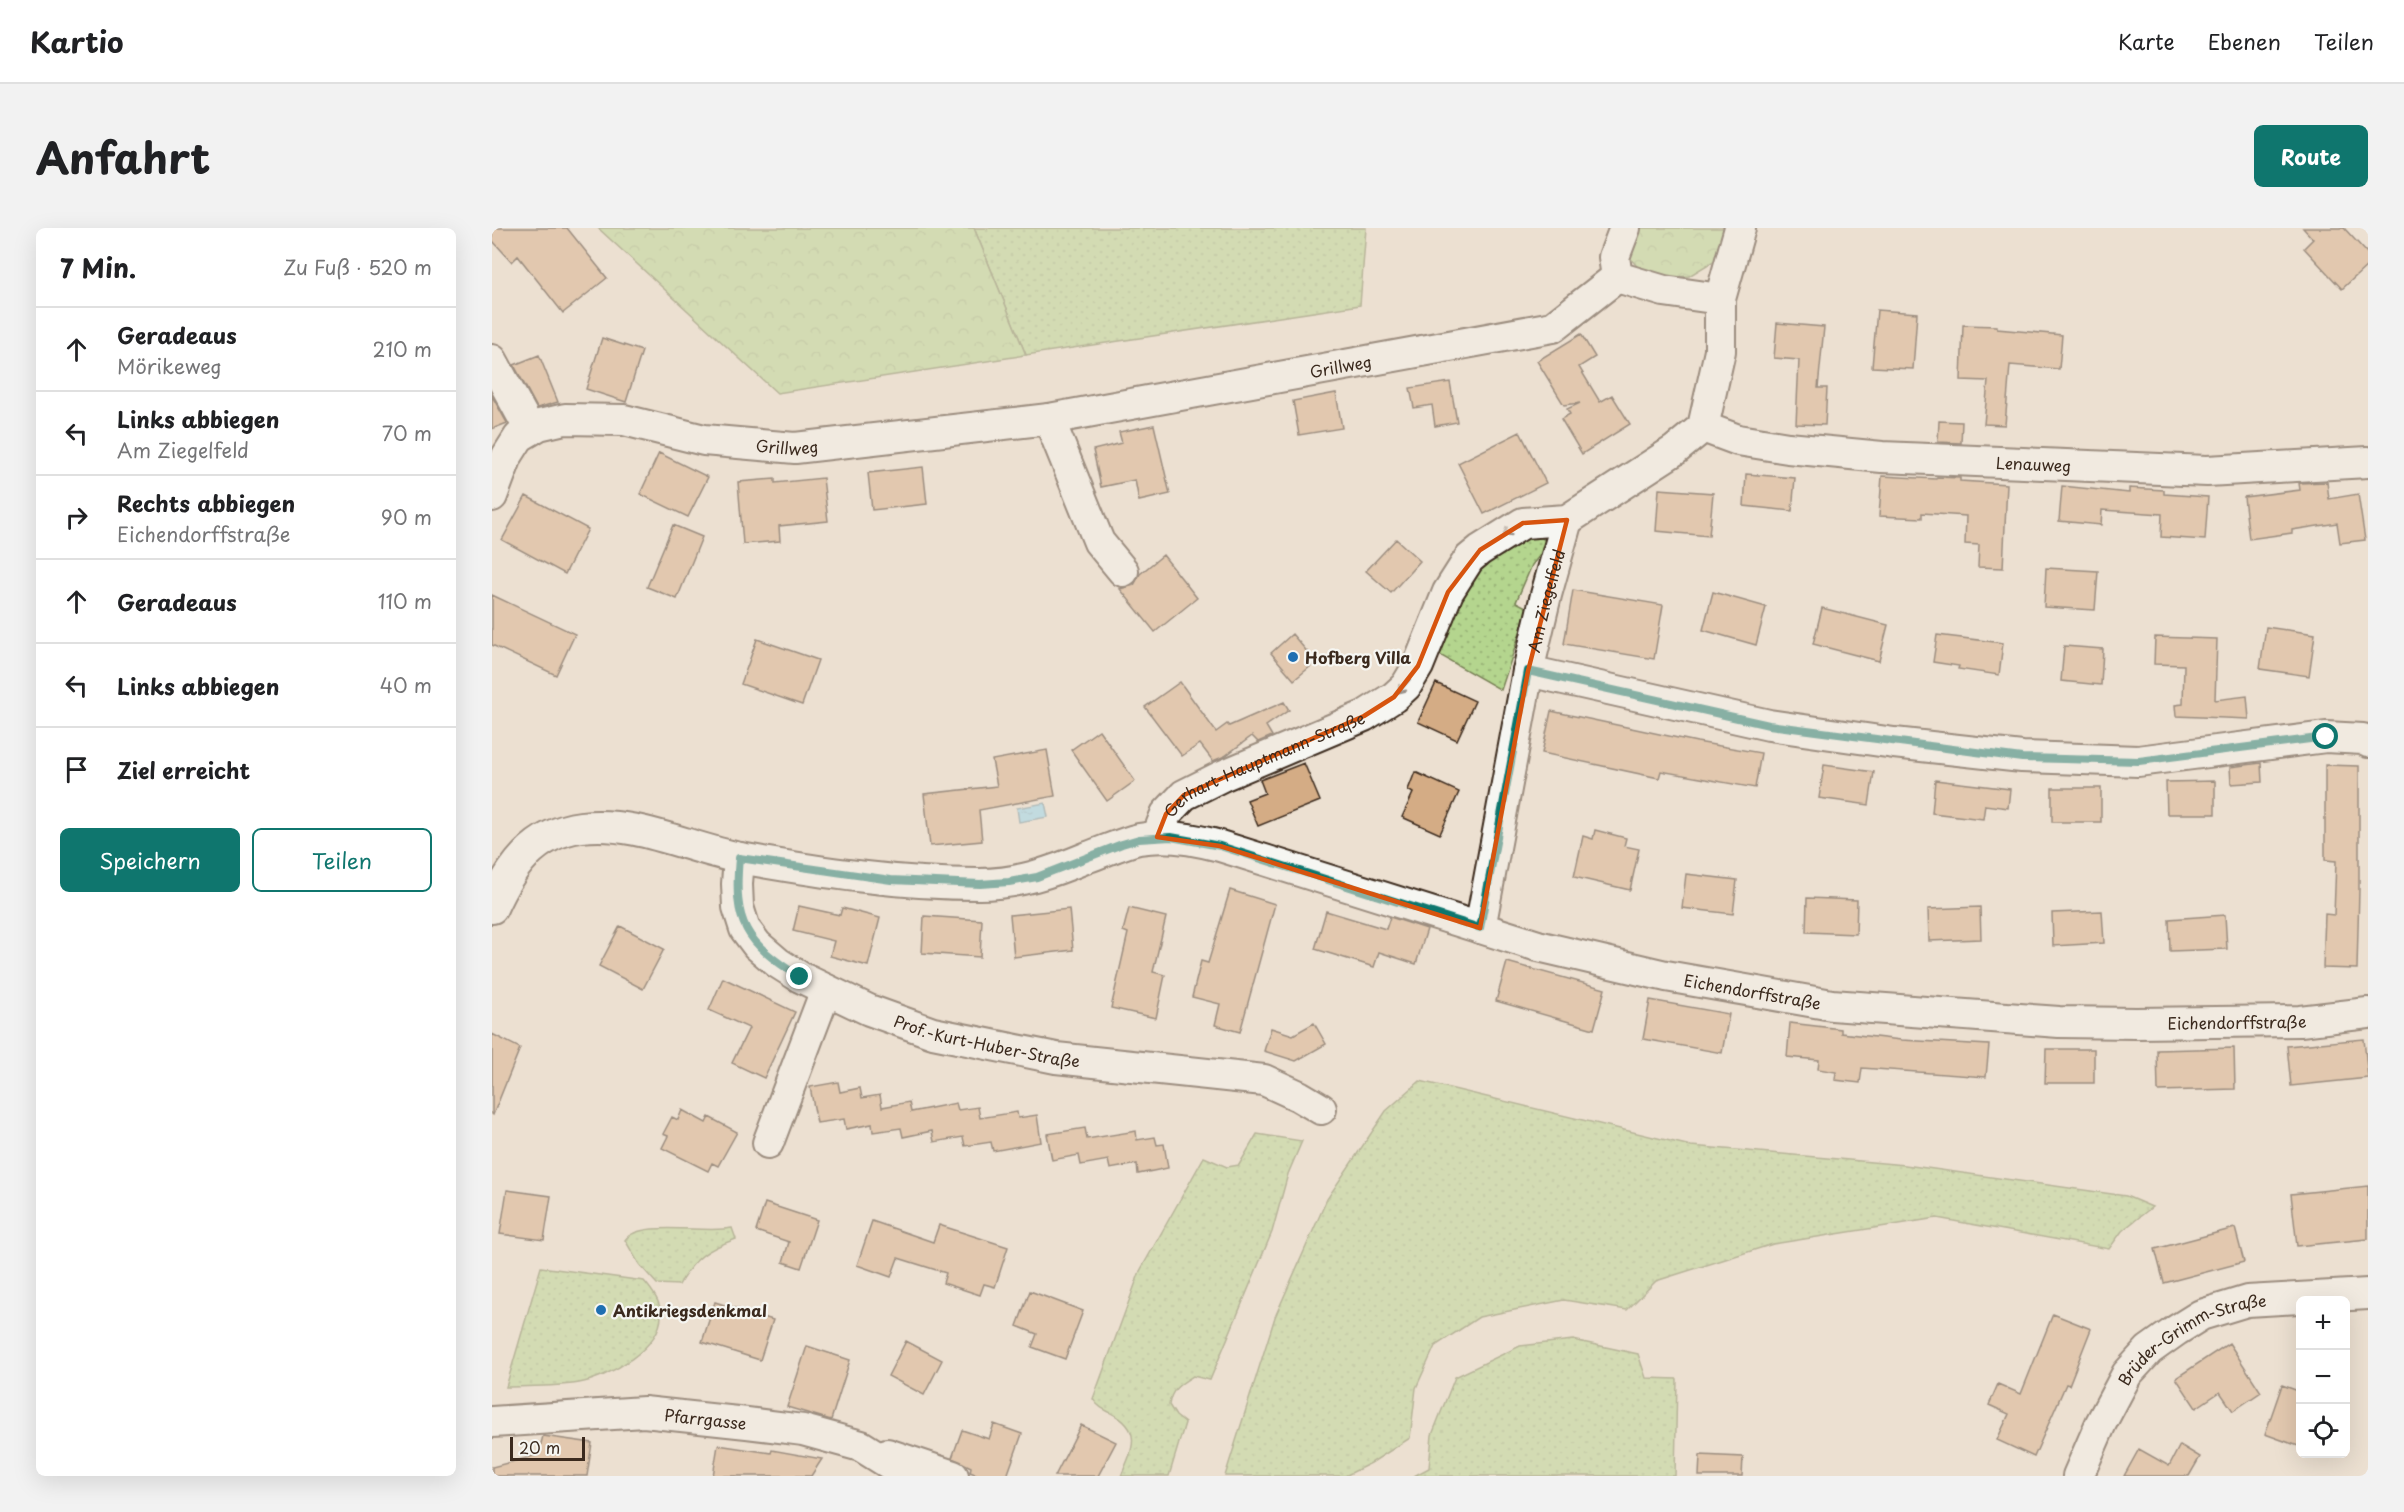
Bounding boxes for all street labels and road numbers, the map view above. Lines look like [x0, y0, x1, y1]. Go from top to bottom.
street label: Grillweg [1308, 348, 1373, 383]
street label: Grillweg [755, 433, 820, 461]
street label: Lenauweg [1995, 450, 2072, 477]
street label: Am Ziegelfeld [1521, 546, 1570, 655]
street label: Gerhart-Hauptmann-Straße [1157, 705, 1368, 822]
street label: Eichendorffstraße [1682, 967, 1823, 1015]
street label: Prof.-Kurt-Huber-Straße [891, 1008, 1081, 1072]
street label: Eichendorffstraße [2167, 1008, 2307, 1035]
street label: Brüder-Grimm-Straße [2111, 1288, 2267, 1389]
street label: Pfarrgasse [663, 1402, 748, 1435]

